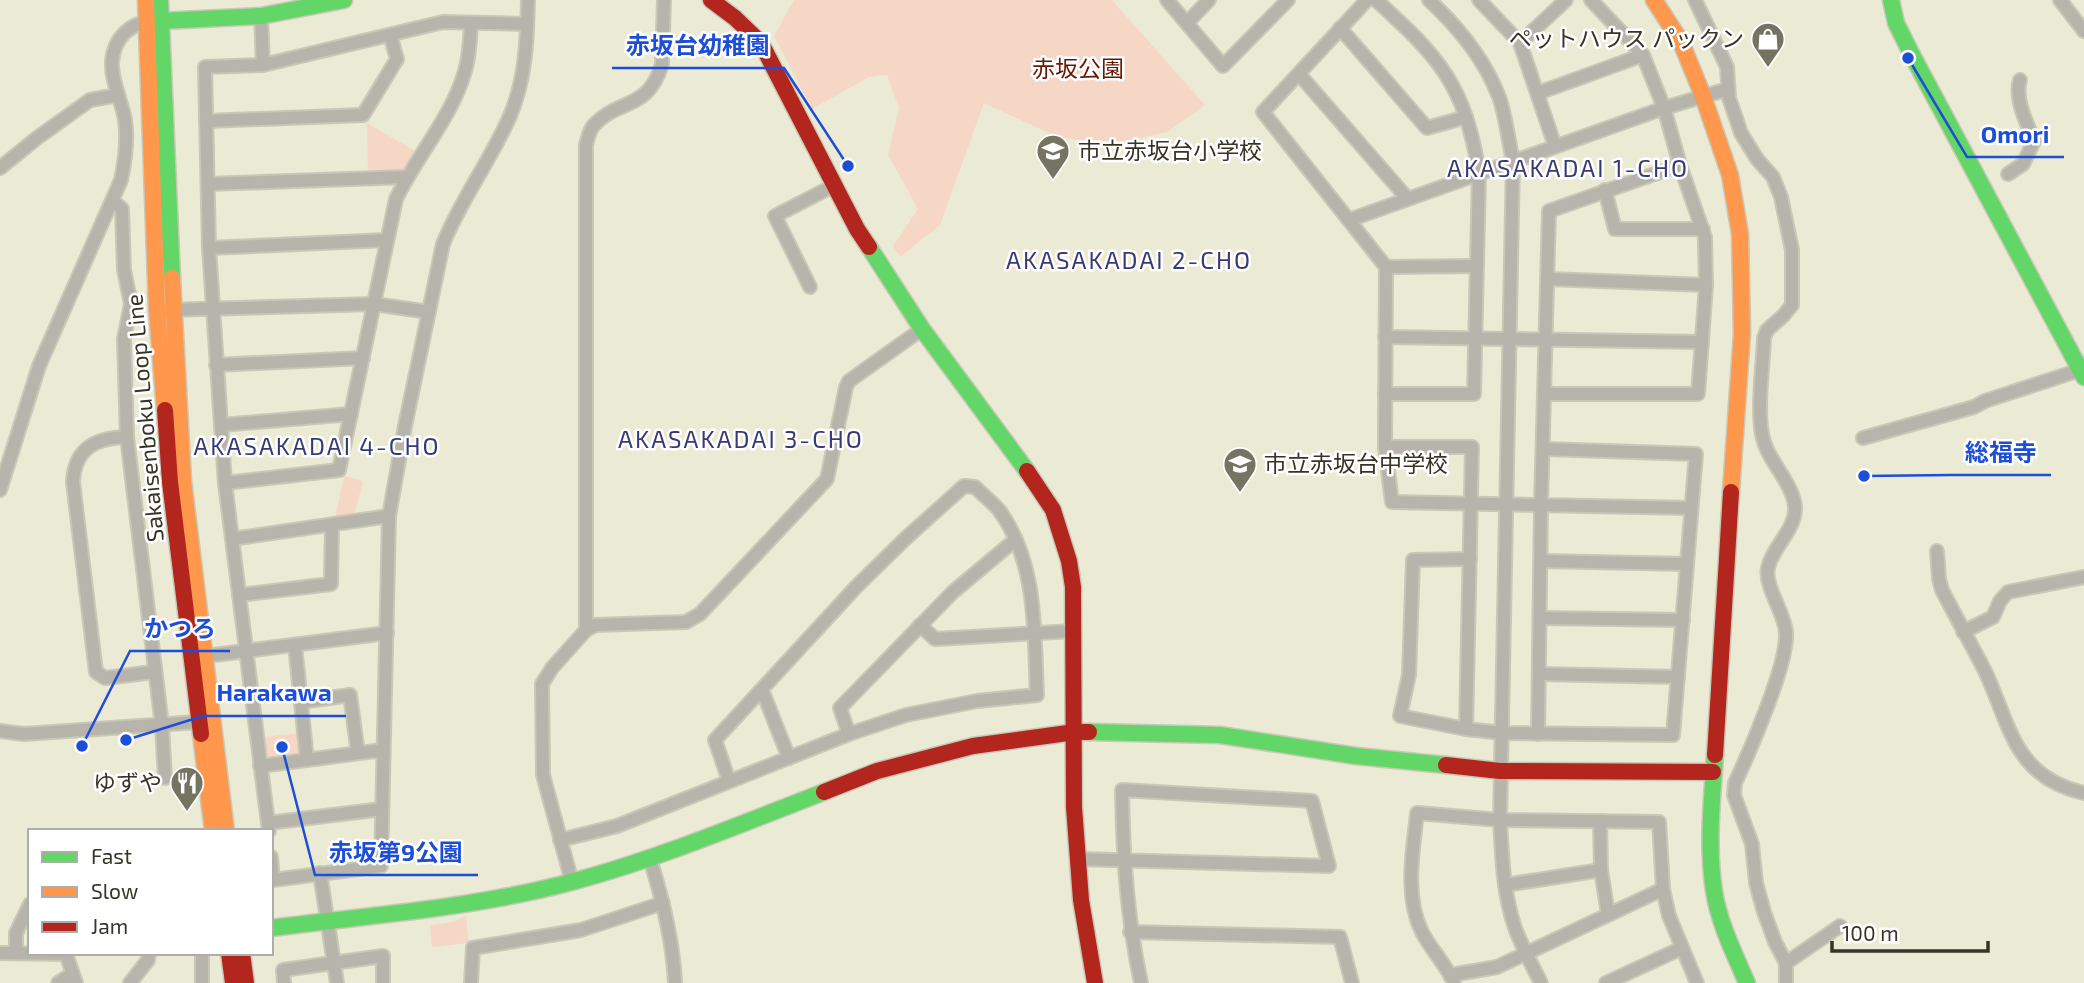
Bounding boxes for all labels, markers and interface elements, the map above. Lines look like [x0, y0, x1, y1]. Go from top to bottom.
shop icon: ペットハウス パックン [1749, 20, 1787, 69]
callout: 赤坂台幼稚園 [612, 23, 784, 68]
place label: ペットハウス パックン [1509, 24, 1744, 52]
text: 赤坂台幼稚園 [626, 30, 770, 59]
park label: 赤坂公園 [1032, 54, 1124, 82]
callout: Omori [1967, 112, 2064, 157]
text: Omori [1981, 119, 2049, 148]
school or university icon: 市立赤坂台小学校 [1034, 132, 1072, 181]
place label: 市立赤坂台小学校 [1078, 136, 1262, 164]
district label: AKASAKADAI 1-CHO [1447, 153, 1689, 182]
district label: AKASAKADAI 2-CHO [1006, 245, 1252, 274]
street label: Sakaisenboku Loop Line [119, 293, 169, 543]
district label: AKASAKADAI 3-CHO [618, 424, 864, 453]
callout: 総福寺 [1951, 430, 2051, 475]
district label: AKASAKADAI 4-CHO [193, 431, 441, 460]
text: 総福寺 [1965, 437, 2037, 466]
school or university icon: 市立赤坂台中学校 [1221, 445, 1259, 494]
place label: 市立赤坂台中学校 [1264, 449, 1448, 477]
callout: かつろ [130, 606, 230, 651]
text: かつろ [144, 613, 216, 642]
callout: Harakawa [203, 671, 346, 716]
text: Harakawa [216, 677, 332, 706]
restaurant icon: ゆずや [168, 764, 206, 813]
place label: ゆずや [93, 768, 162, 796]
legend [28, 829, 273, 955]
callout: 赤坂第9公園 [315, 830, 478, 875]
text: 赤坂第9公園 [329, 837, 463, 866]
text: Fast [91, 843, 132, 868]
text: Slow [91, 878, 138, 903]
scale bar [1832, 909, 1988, 953]
text: Jam [91, 913, 128, 938]
text: 100 m [1842, 920, 1899, 945]

